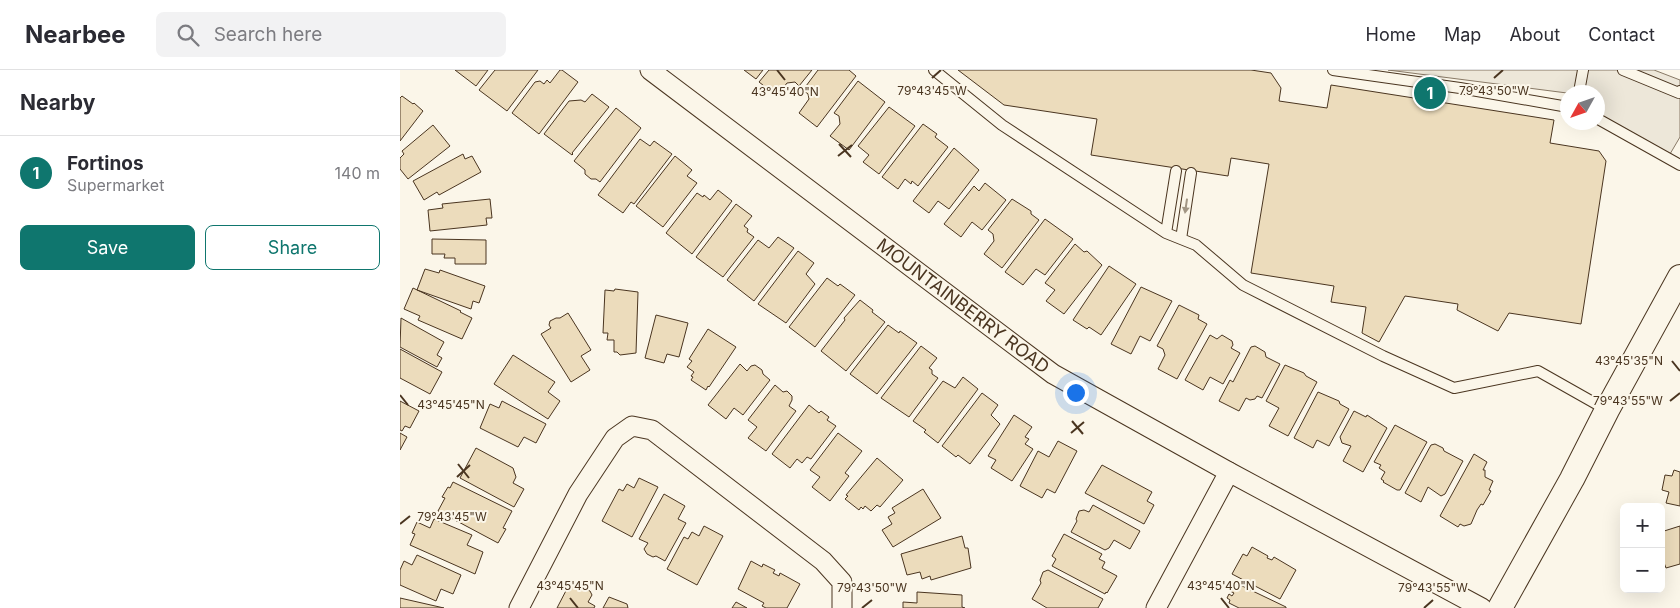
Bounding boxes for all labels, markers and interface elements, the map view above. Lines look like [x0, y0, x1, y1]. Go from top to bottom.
search box [156, 12, 506, 57]
text: Nearbee [25, 20, 126, 49]
icon: search [174, 21, 202, 49]
text: Search here [214, 23, 322, 46]
text: Home [1366, 24, 1416, 45]
text: Map [1444, 24, 1481, 45]
text: About [1509, 24, 1560, 45]
text: Contact [1588, 24, 1655, 45]
pin: 1 [1414, 74, 1446, 112]
text: 79°43'45"W [897, 83, 967, 98]
text: 79°43'50"W [1459, 83, 1529, 98]
text: 43°45'40"N [751, 84, 819, 99]
north arrow [1560, 85, 1605, 130]
text: Nearby [20, 90, 95, 115]
text: Fortinos [67, 152, 144, 175]
text: 1 [33, 163, 39, 183]
text: 140 m [335, 163, 380, 183]
text: Supermarket [67, 175, 164, 195]
one-way arrow [1182, 198, 1190, 214]
button: Save [20, 225, 195, 270]
button: Share [205, 225, 380, 270]
street label: MOUNTAINBERRY ROAD [873, 234, 1054, 378]
text: 43°45'35"N [1595, 353, 1663, 368]
your location [1063, 380, 1089, 406]
text: 79°43'55"W [1593, 393, 1663, 408]
text: 43°45'45"N [417, 397, 485, 412]
map controls [1620, 503, 1665, 593]
button: + [1620, 503, 1665, 548]
text: 79°43'45"W [417, 509, 487, 524]
button: − [1620, 548, 1665, 593]
text: 43°45'45"N [536, 578, 604, 593]
text: 43°45'40"N [1187, 578, 1255, 593]
text: 79°43'50"W [837, 580, 907, 595]
text: 79°43'55"W [1398, 580, 1468, 595]

